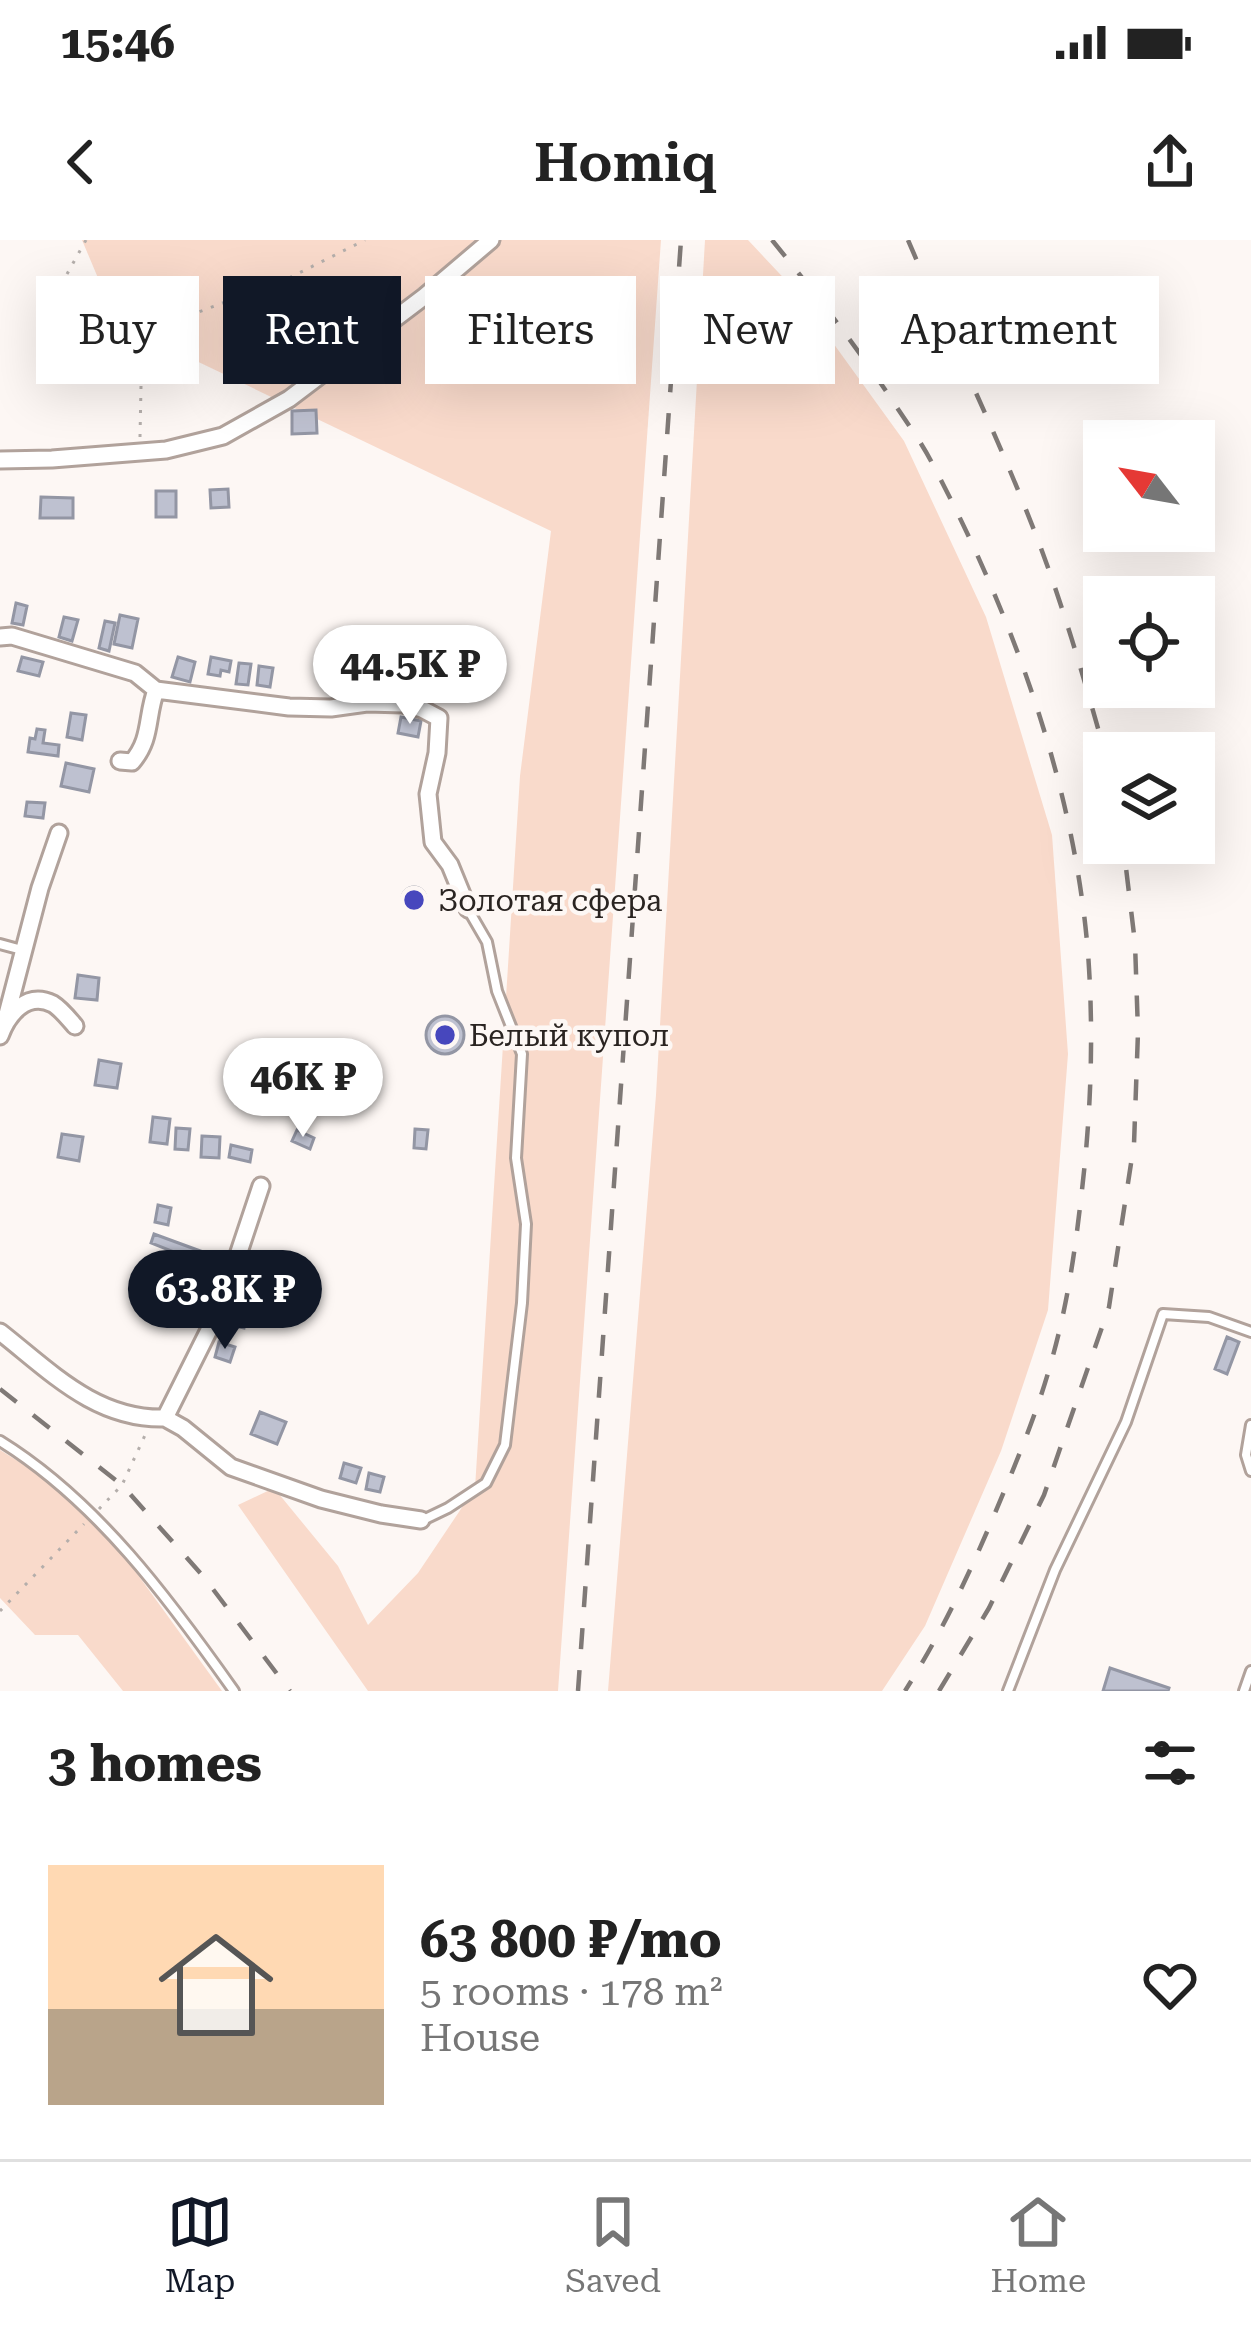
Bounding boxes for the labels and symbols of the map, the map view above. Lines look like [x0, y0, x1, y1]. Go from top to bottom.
north arrow [1083, 420, 1215, 552]
pin: 44.5K ₽ [299, 625, 521, 727]
place label: Золотая сфера [438, 883, 662, 918]
marker: Золотая сфера [401, 887, 427, 913]
place label: Белый купол [469, 1018, 669, 1053]
marker: Белый купол [432, 1022, 458, 1048]
pin: 46K ₽ [219, 1038, 387, 1140]
pin: 63.8K ₽ [114, 1250, 336, 1352]

